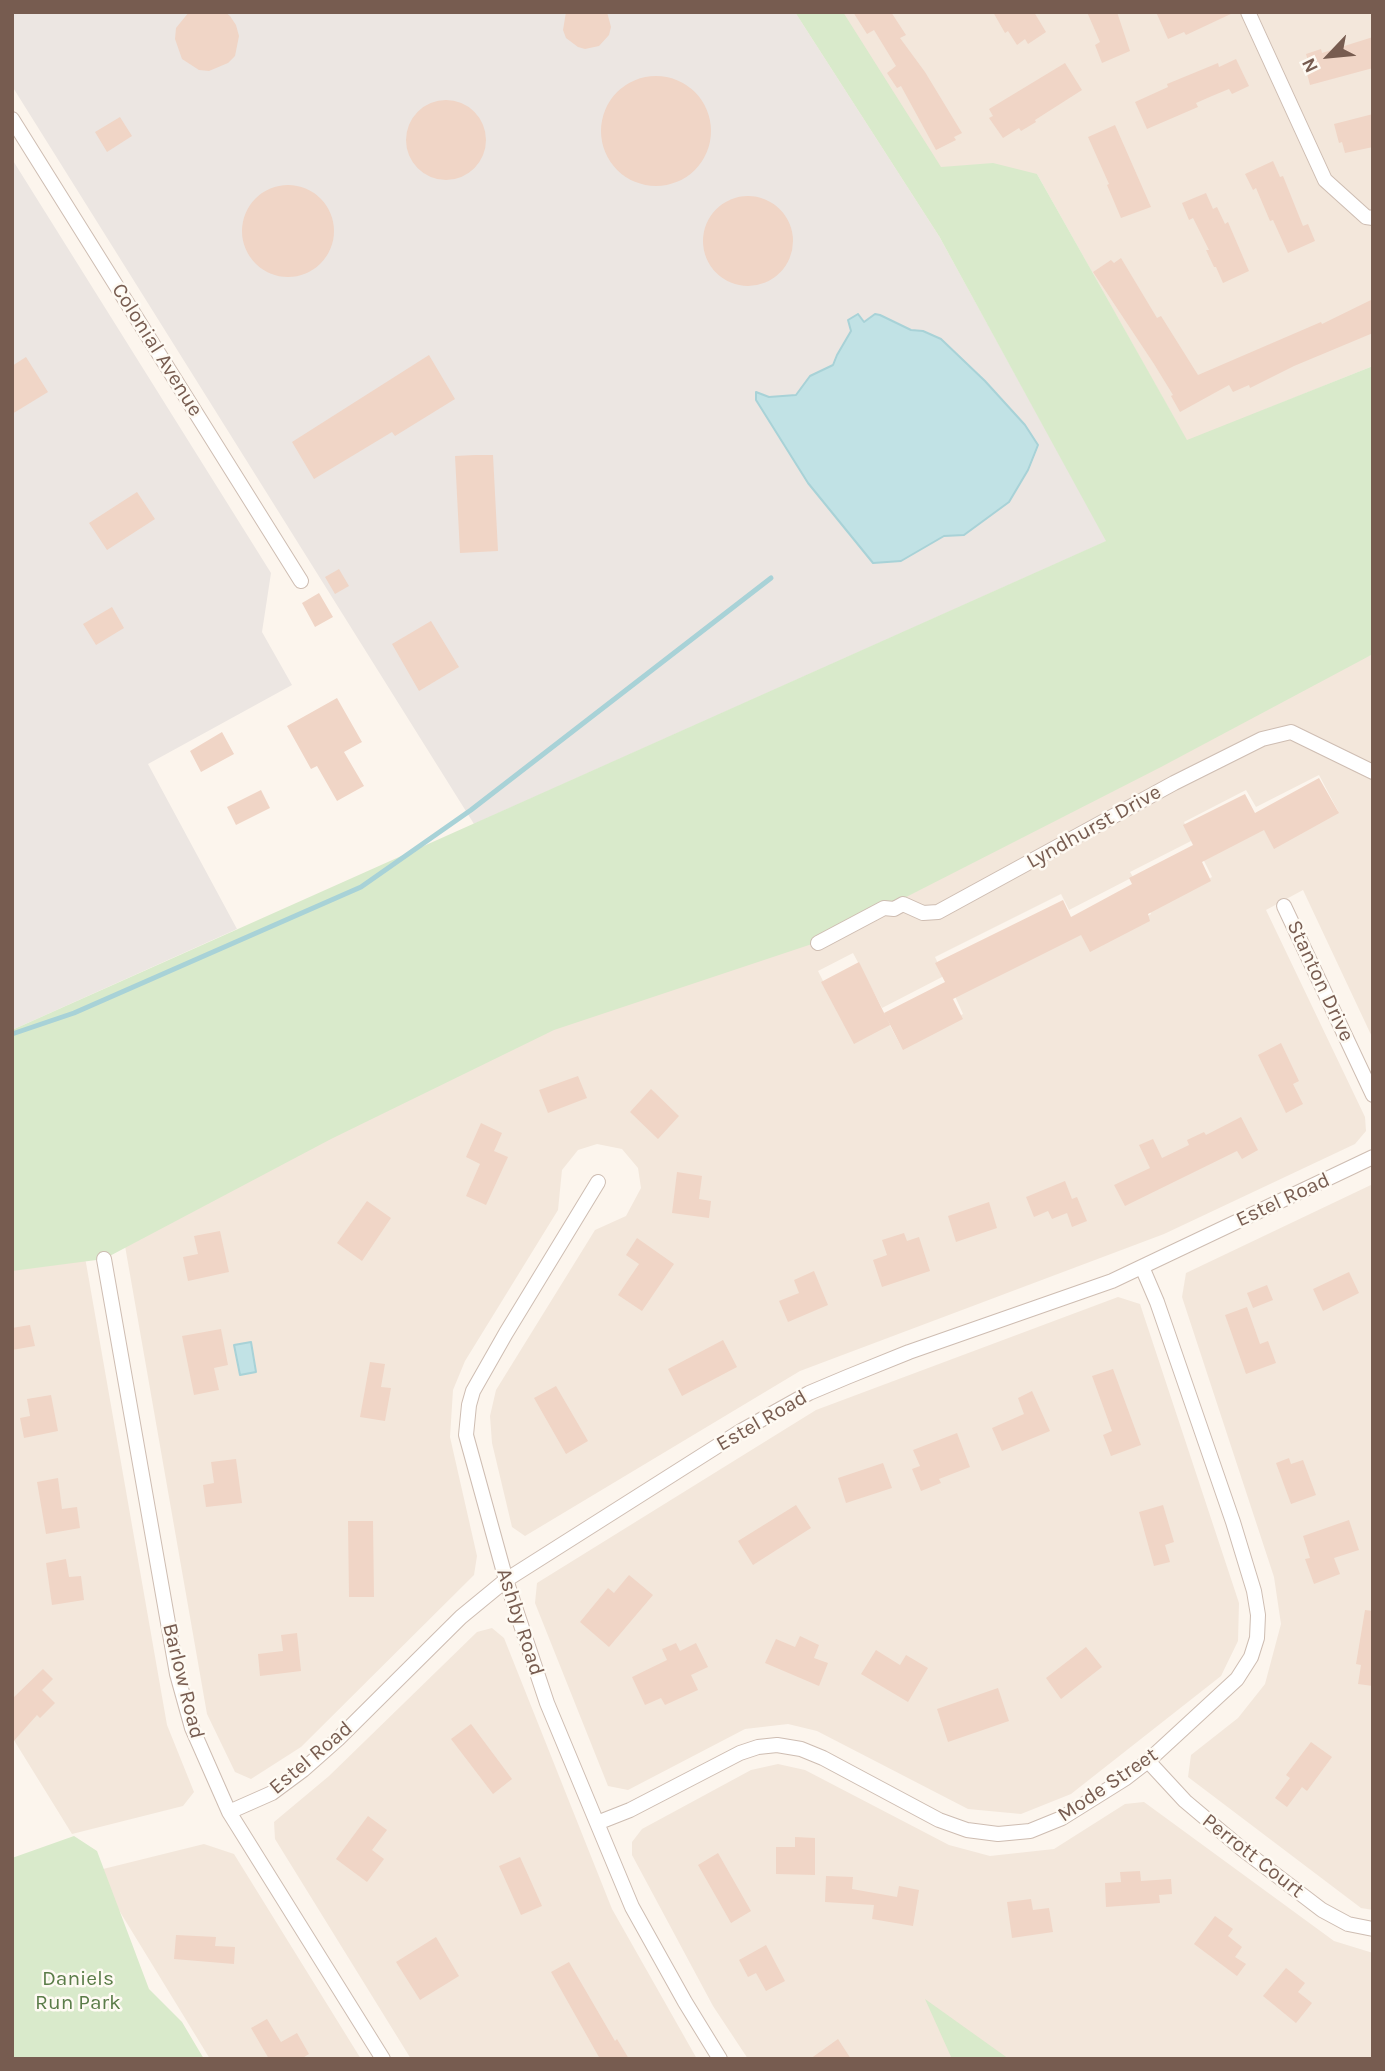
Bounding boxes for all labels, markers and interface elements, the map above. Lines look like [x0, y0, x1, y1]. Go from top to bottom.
north arrow [1294, 21, 1364, 91]
text: N [1297, 54, 1323, 76]
street label: Colonial Avenue [106, 279, 208, 421]
street label: Lyndhurst Drive [1022, 780, 1166, 874]
street label: Stanton Drive [1281, 916, 1359, 1046]
street label: Estel Road [1232, 1167, 1334, 1233]
street label: Estel Road [712, 1385, 812, 1457]
street label: Ashby Road [491, 1565, 549, 1679]
street label: Barlow Road [156, 1621, 210, 1741]
street label: Estel Road [264, 1716, 358, 1800]
street label: Mode Street [1053, 1742, 1163, 1828]
street label: Perrott Court [1197, 1808, 1309, 1904]
park label: Daniels Run Park [35, 1966, 121, 2016]

